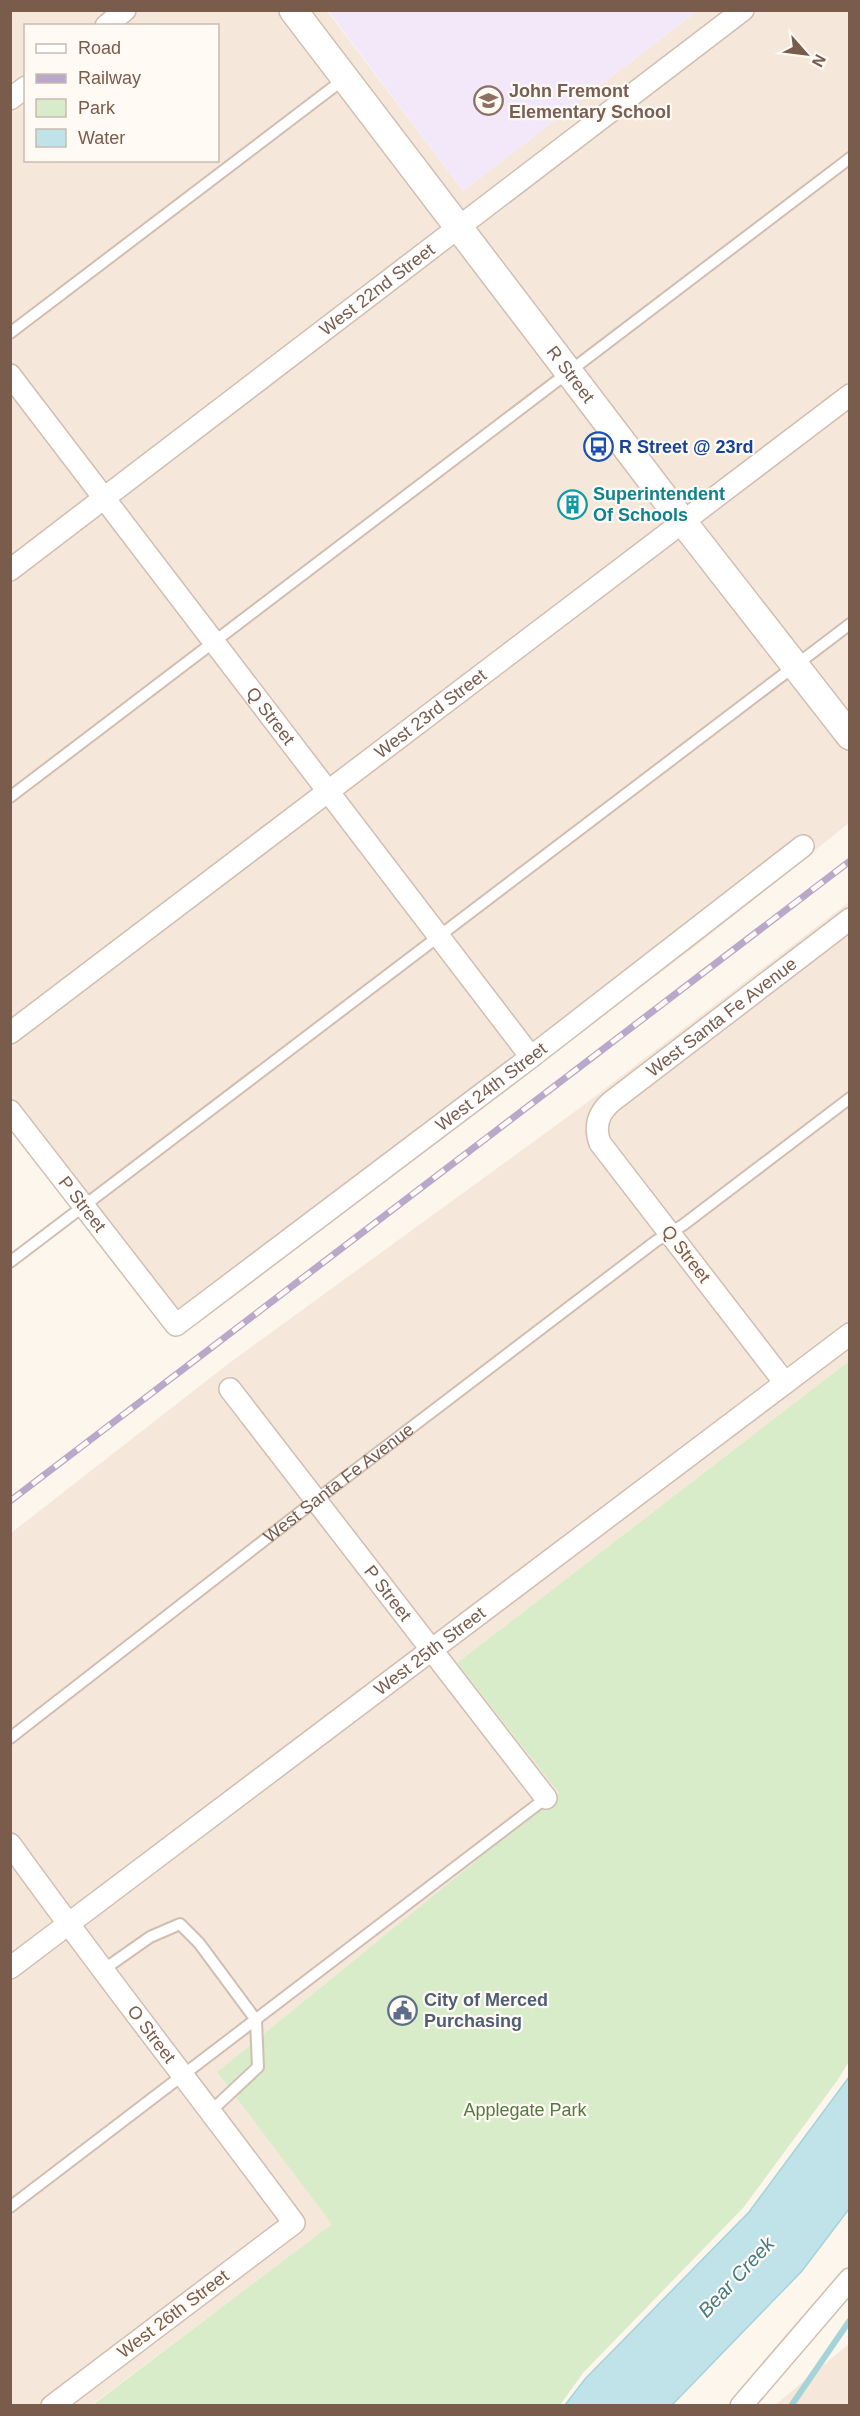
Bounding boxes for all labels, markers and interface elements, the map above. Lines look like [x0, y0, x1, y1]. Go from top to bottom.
legend [24, 24, 219, 162]
north arrow [776, 24, 836, 84]
text: Road [78, 38, 121, 58]
text: N [809, 52, 829, 70]
text: Railway [78, 68, 141, 88]
place label: John Fremont Elementary School [509, 81, 671, 122]
school or university icon: John Fremont Elementary School [472, 85, 504, 117]
text: Park [78, 98, 116, 118]
text: Water [78, 128, 125, 148]
street label: West 22nd Street [316, 239, 438, 340]
street label: R Street [543, 342, 599, 407]
bus stop icon: R Street @ 23rd [582, 431, 614, 463]
place label: R Street @ 23rd [619, 437, 754, 457]
place label: Superintendent Of Schools [593, 484, 725, 525]
building icon: Superintendent Of Schools [556, 488, 588, 520]
street label: West 23rd Street [371, 665, 490, 762]
street label: Q Street [242, 683, 299, 749]
street label: West Santa Fe Avenue [643, 954, 801, 1081]
street label: West 24th Street [432, 1038, 551, 1135]
street label: P Street [55, 1173, 110, 1236]
street label: Q Street [657, 1221, 715, 1287]
street label: West Santa Fe Avenue [260, 1419, 418, 1547]
street label: P Street [360, 1561, 415, 1625]
street label: West 25th Street [370, 1603, 489, 1699]
place label: City of Merced Purchasing [424, 1990, 548, 2031]
public building icon: City of Merced Purchasing [387, 1994, 419, 2026]
street label: O Street [123, 2001, 180, 2067]
park label: Applegate Park [463, 2100, 588, 2120]
water label: Bear Creek [693, 2232, 779, 2321]
street label: West 26th Street [114, 2266, 232, 2362]

